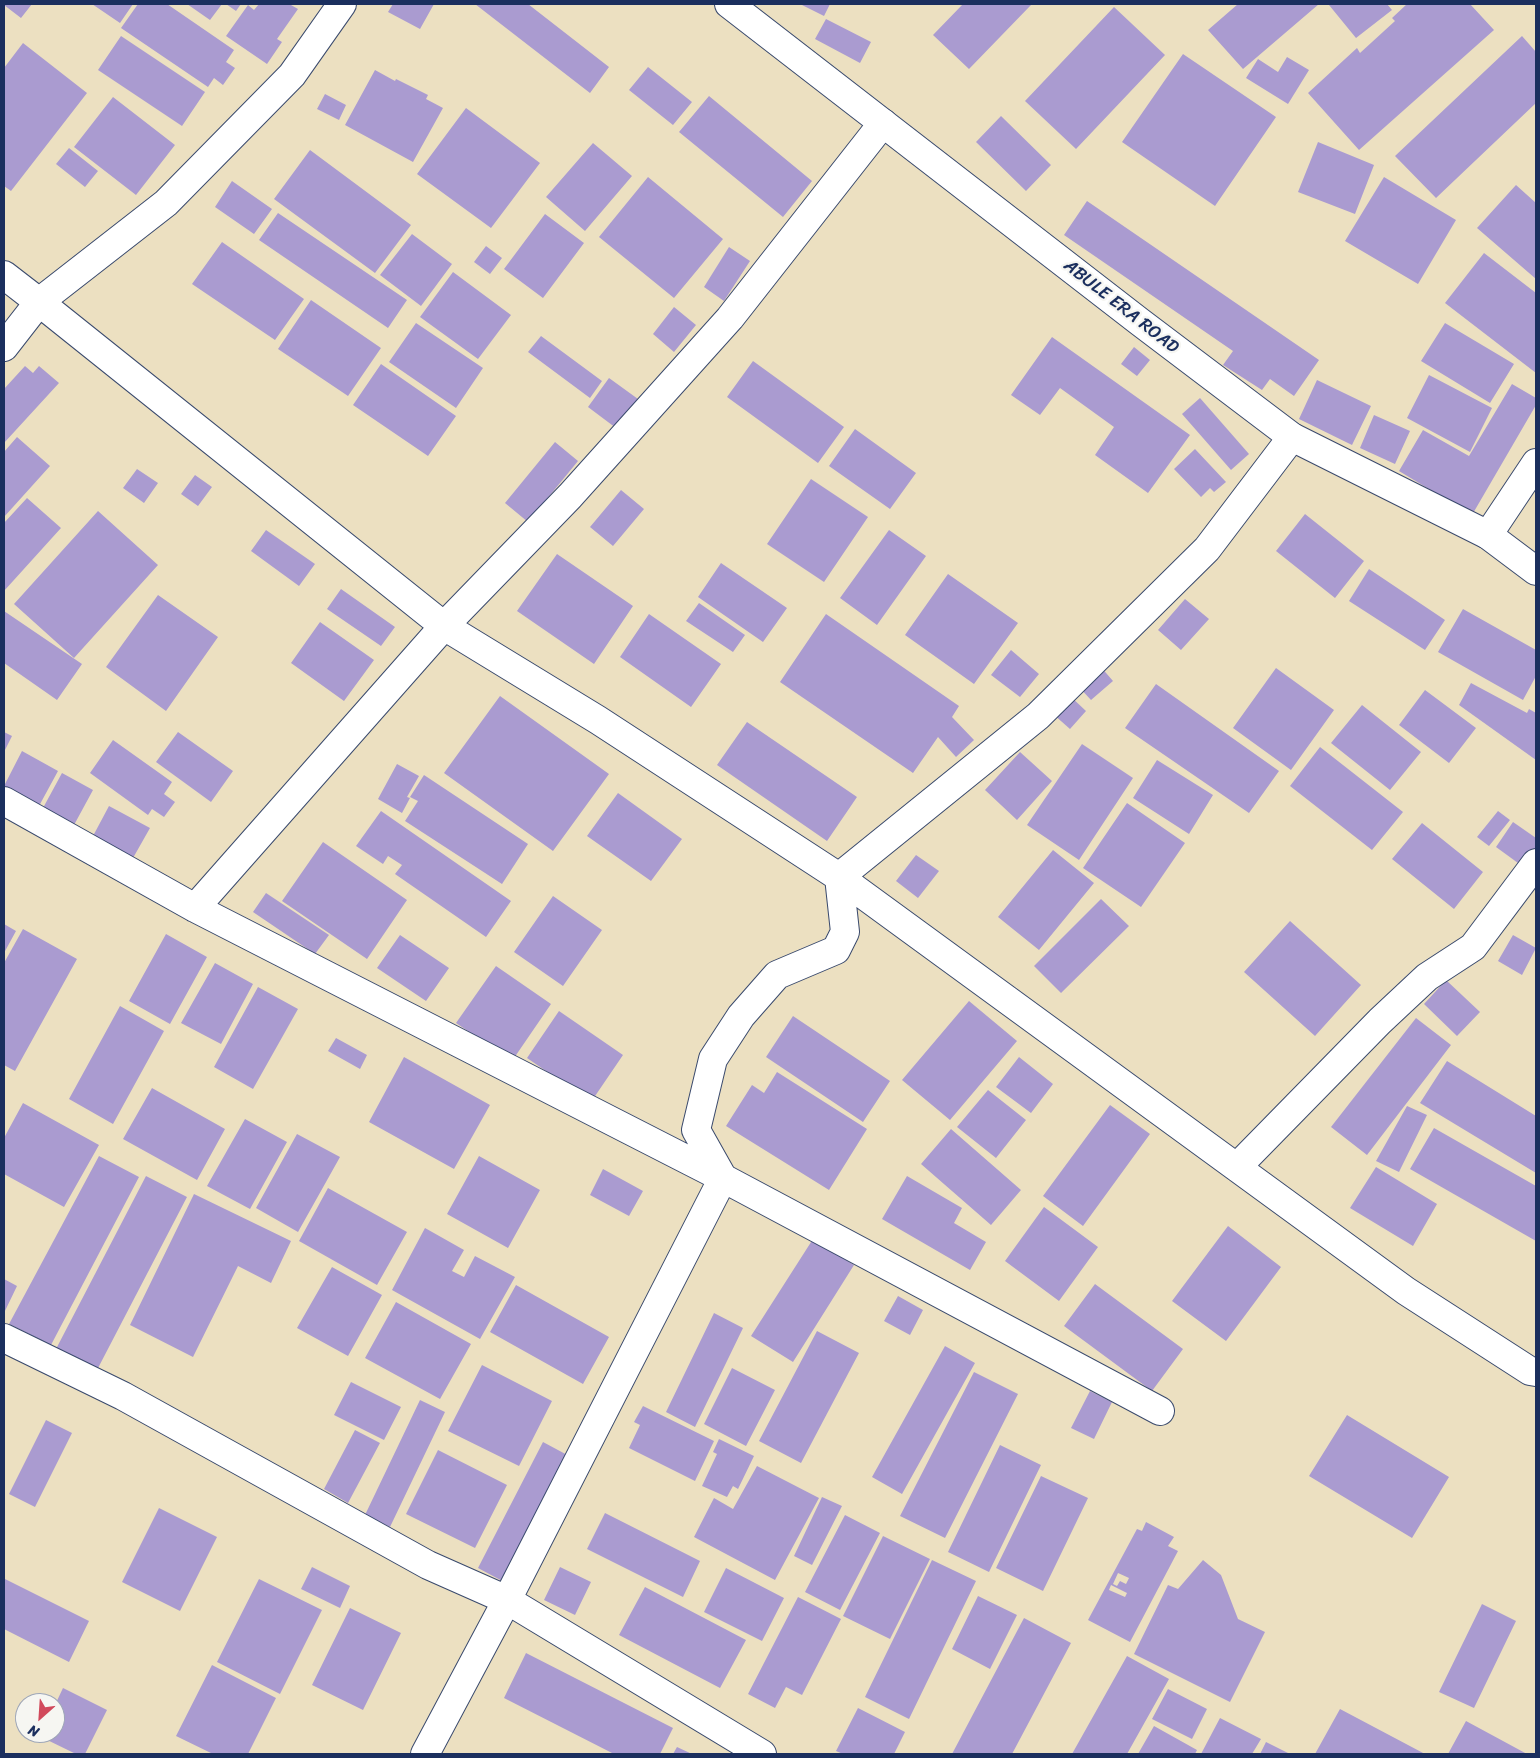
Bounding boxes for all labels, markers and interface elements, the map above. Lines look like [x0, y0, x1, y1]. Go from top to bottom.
street label: ABULE ERA ROAD [1059, 255, 1183, 359]
north arrow [15, 1693, 65, 1743]
text: N [24, 1718, 43, 1744]

